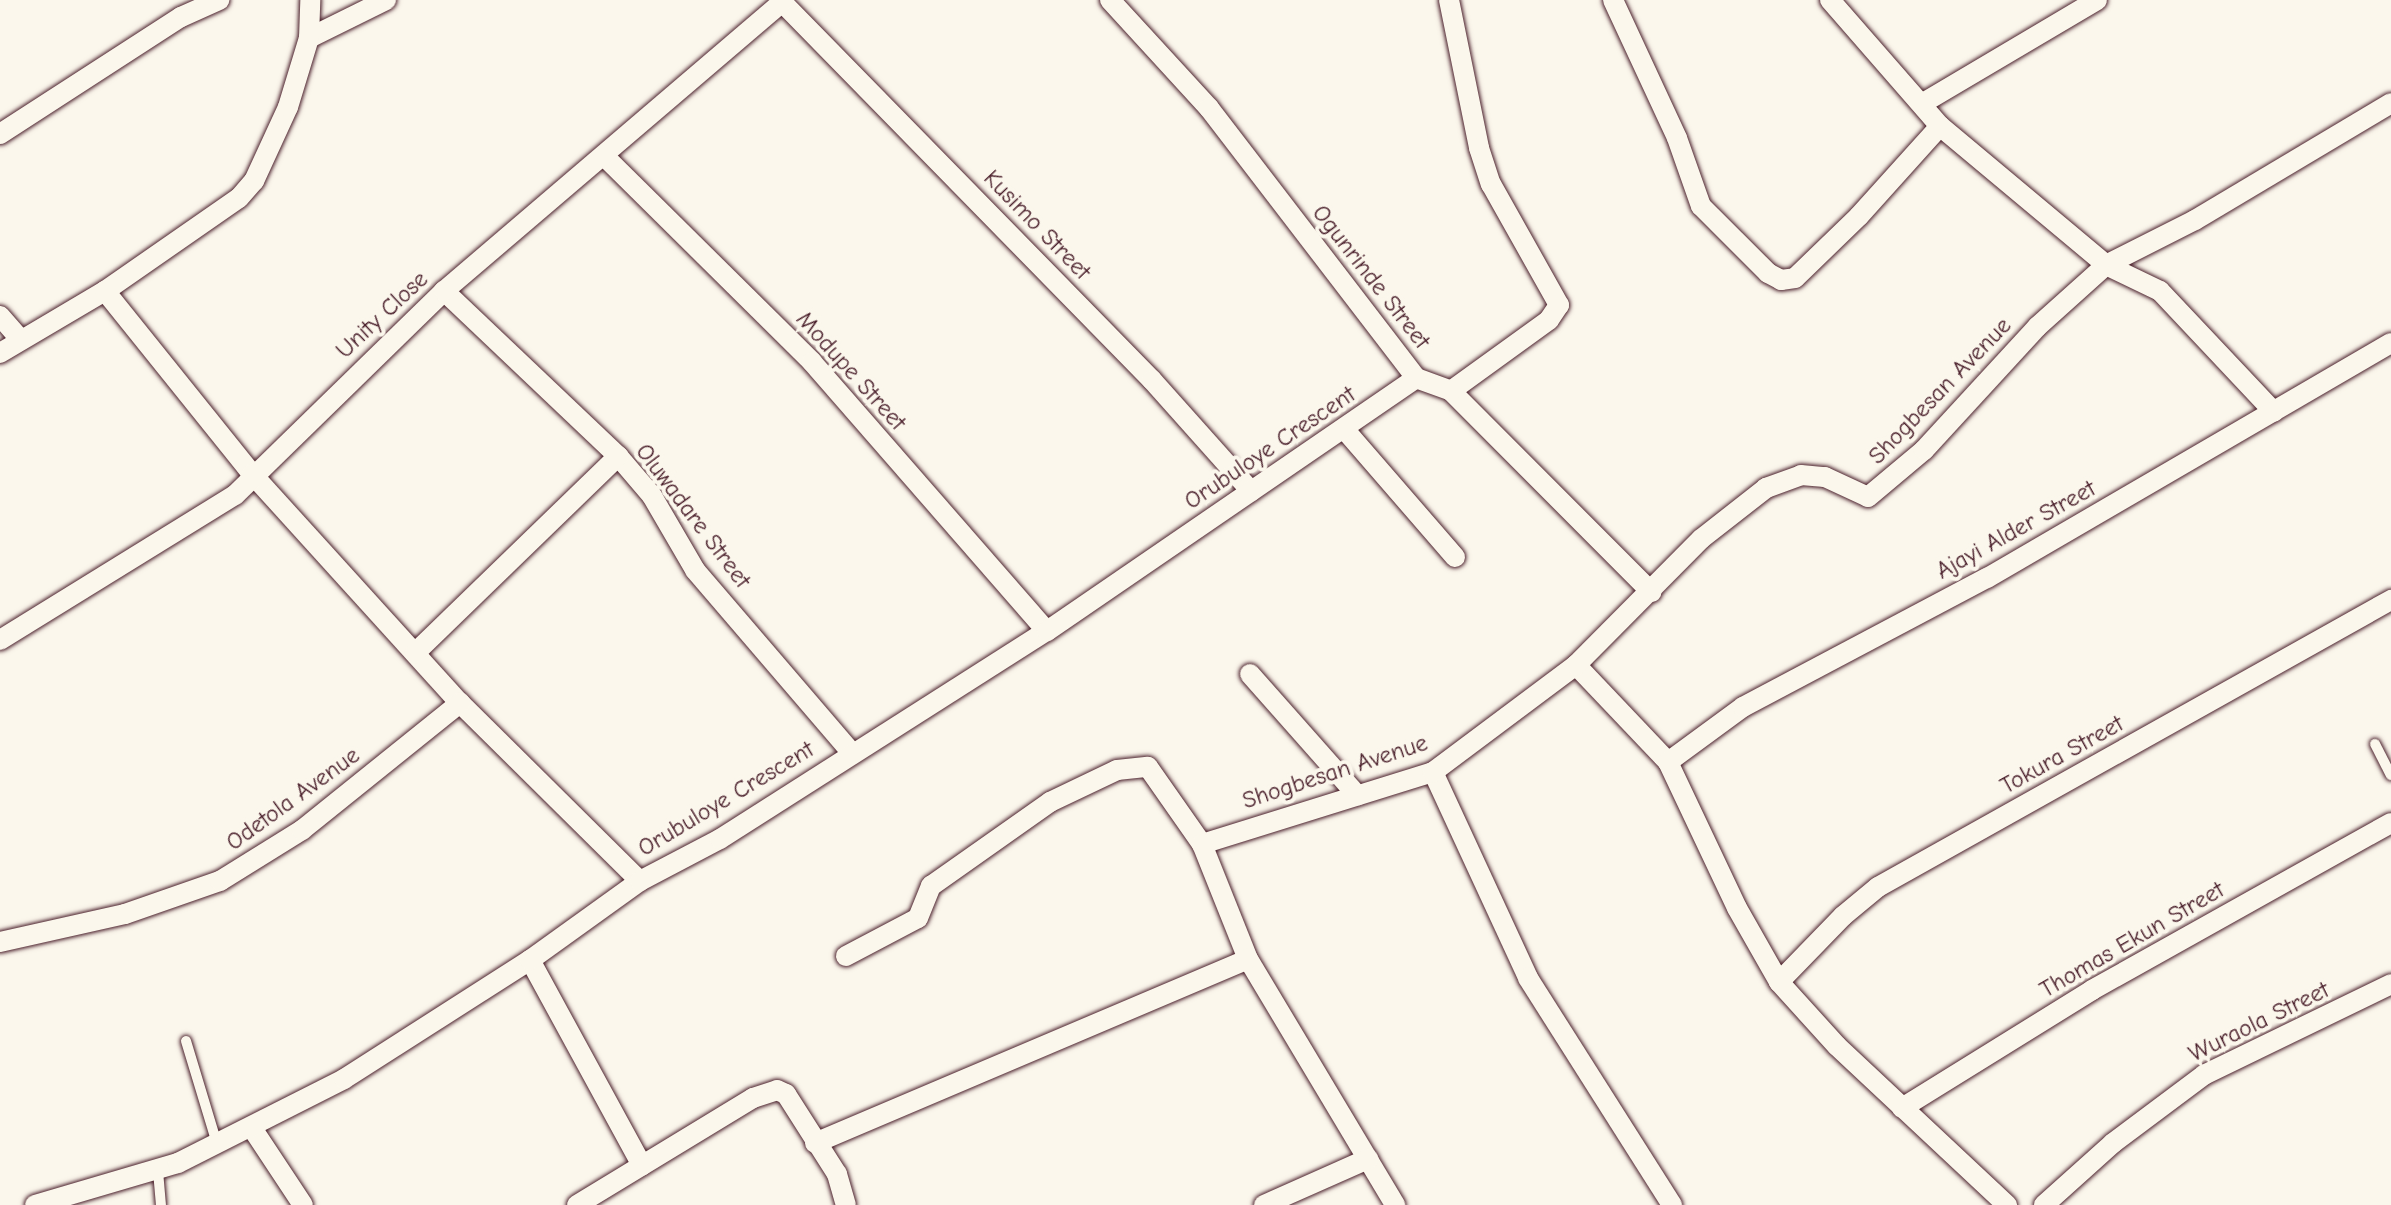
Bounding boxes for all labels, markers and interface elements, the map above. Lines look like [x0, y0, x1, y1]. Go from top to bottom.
street label: Kusimo Street [977, 164, 1097, 286]
street label: Ogunrinde Street [1306, 199, 1436, 355]
street label: Unity Close [330, 265, 434, 365]
street label: Modupe Street [790, 305, 912, 437]
street label: Shogbesan Avenue [1863, 312, 2017, 470]
street label: Orubuloye Crescent [1179, 380, 1361, 516]
street label: Oluwadare Street [629, 438, 757, 594]
street label: Ajayi Alder Street [1931, 474, 2101, 586]
street label: Tokura Street [1995, 709, 2129, 801]
street label: Shogbesan Avenue [1239, 728, 1431, 816]
street label: Orubuloye Crescent [633, 735, 819, 863]
street label: Odetola Avenue [221, 741, 365, 857]
street label: Thomas Ekun Street [2035, 876, 2229, 1004]
street label: Wuraola Street [2184, 976, 2334, 1068]

